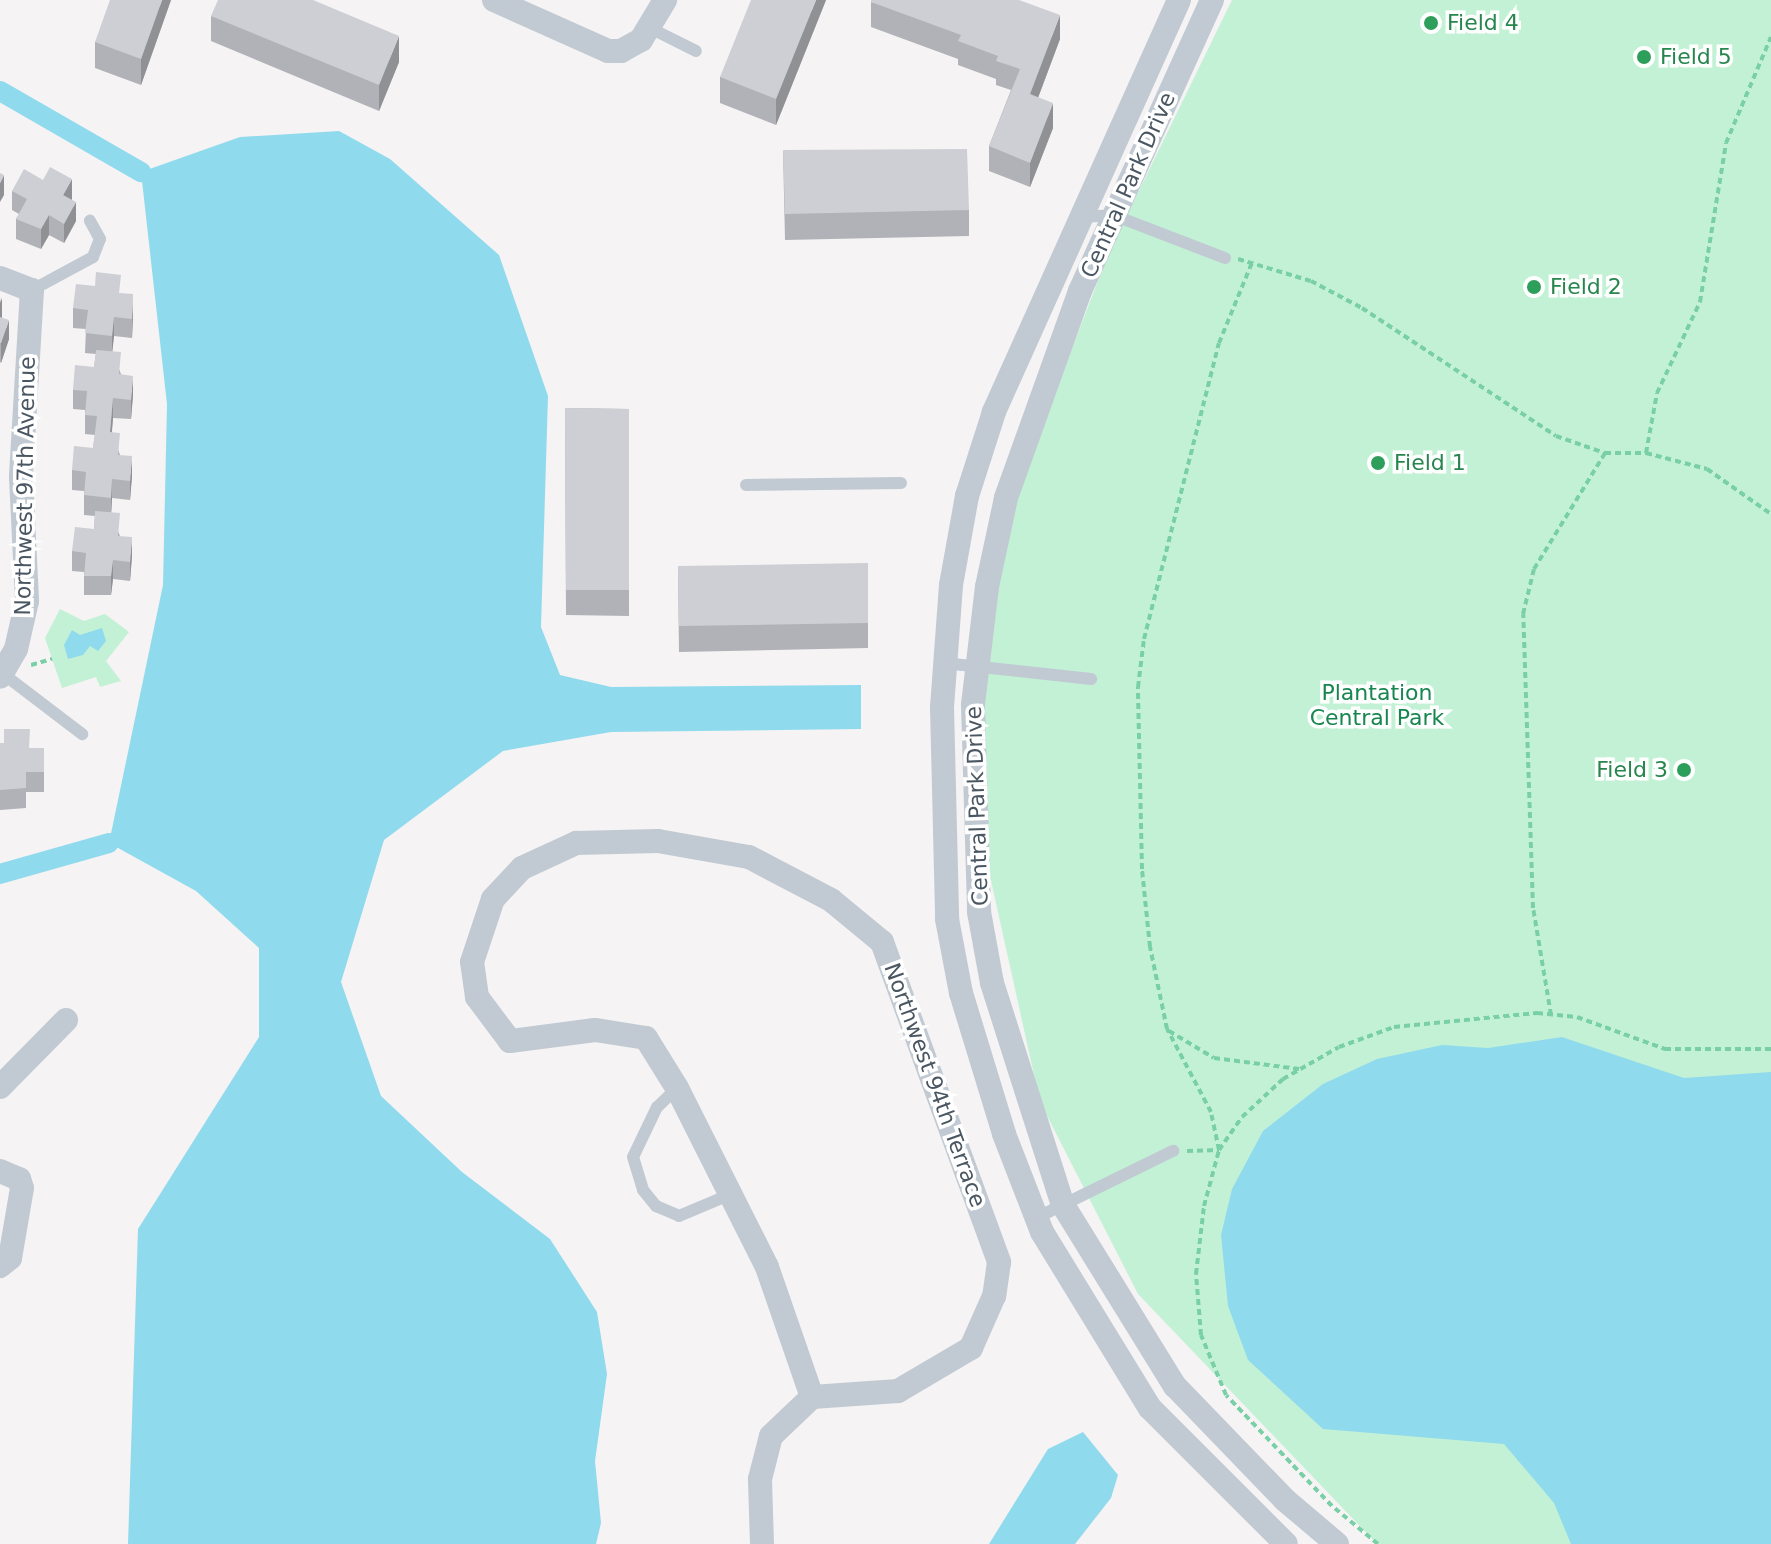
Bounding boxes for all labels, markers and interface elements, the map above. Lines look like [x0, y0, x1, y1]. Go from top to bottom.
place label: Field 4 [1447, 10, 1519, 36]
marker: Field 4 [1422, 14, 1440, 32]
place label: Field 5 [1660, 44, 1732, 70]
marker: Field 5 [1635, 48, 1653, 66]
street label: Central Park Drive [1075, 88, 1181, 282]
place label: Field 2 [1550, 274, 1622, 300]
marker: Field 2 [1525, 278, 1543, 296]
street label: Northwest 97th Avenue [10, 356, 40, 616]
place label: Field 1 [1394, 450, 1466, 476]
marker: Field 1 [1369, 454, 1387, 472]
park label: Plantation Central Park [1310, 679, 1444, 730]
street label: Central Park Drive [960, 705, 994, 907]
place label: Field 3 [1596, 757, 1668, 783]
marker: Field 3 [1675, 761, 1693, 779]
street label: Northwest 94th Terrace [879, 959, 991, 1211]

